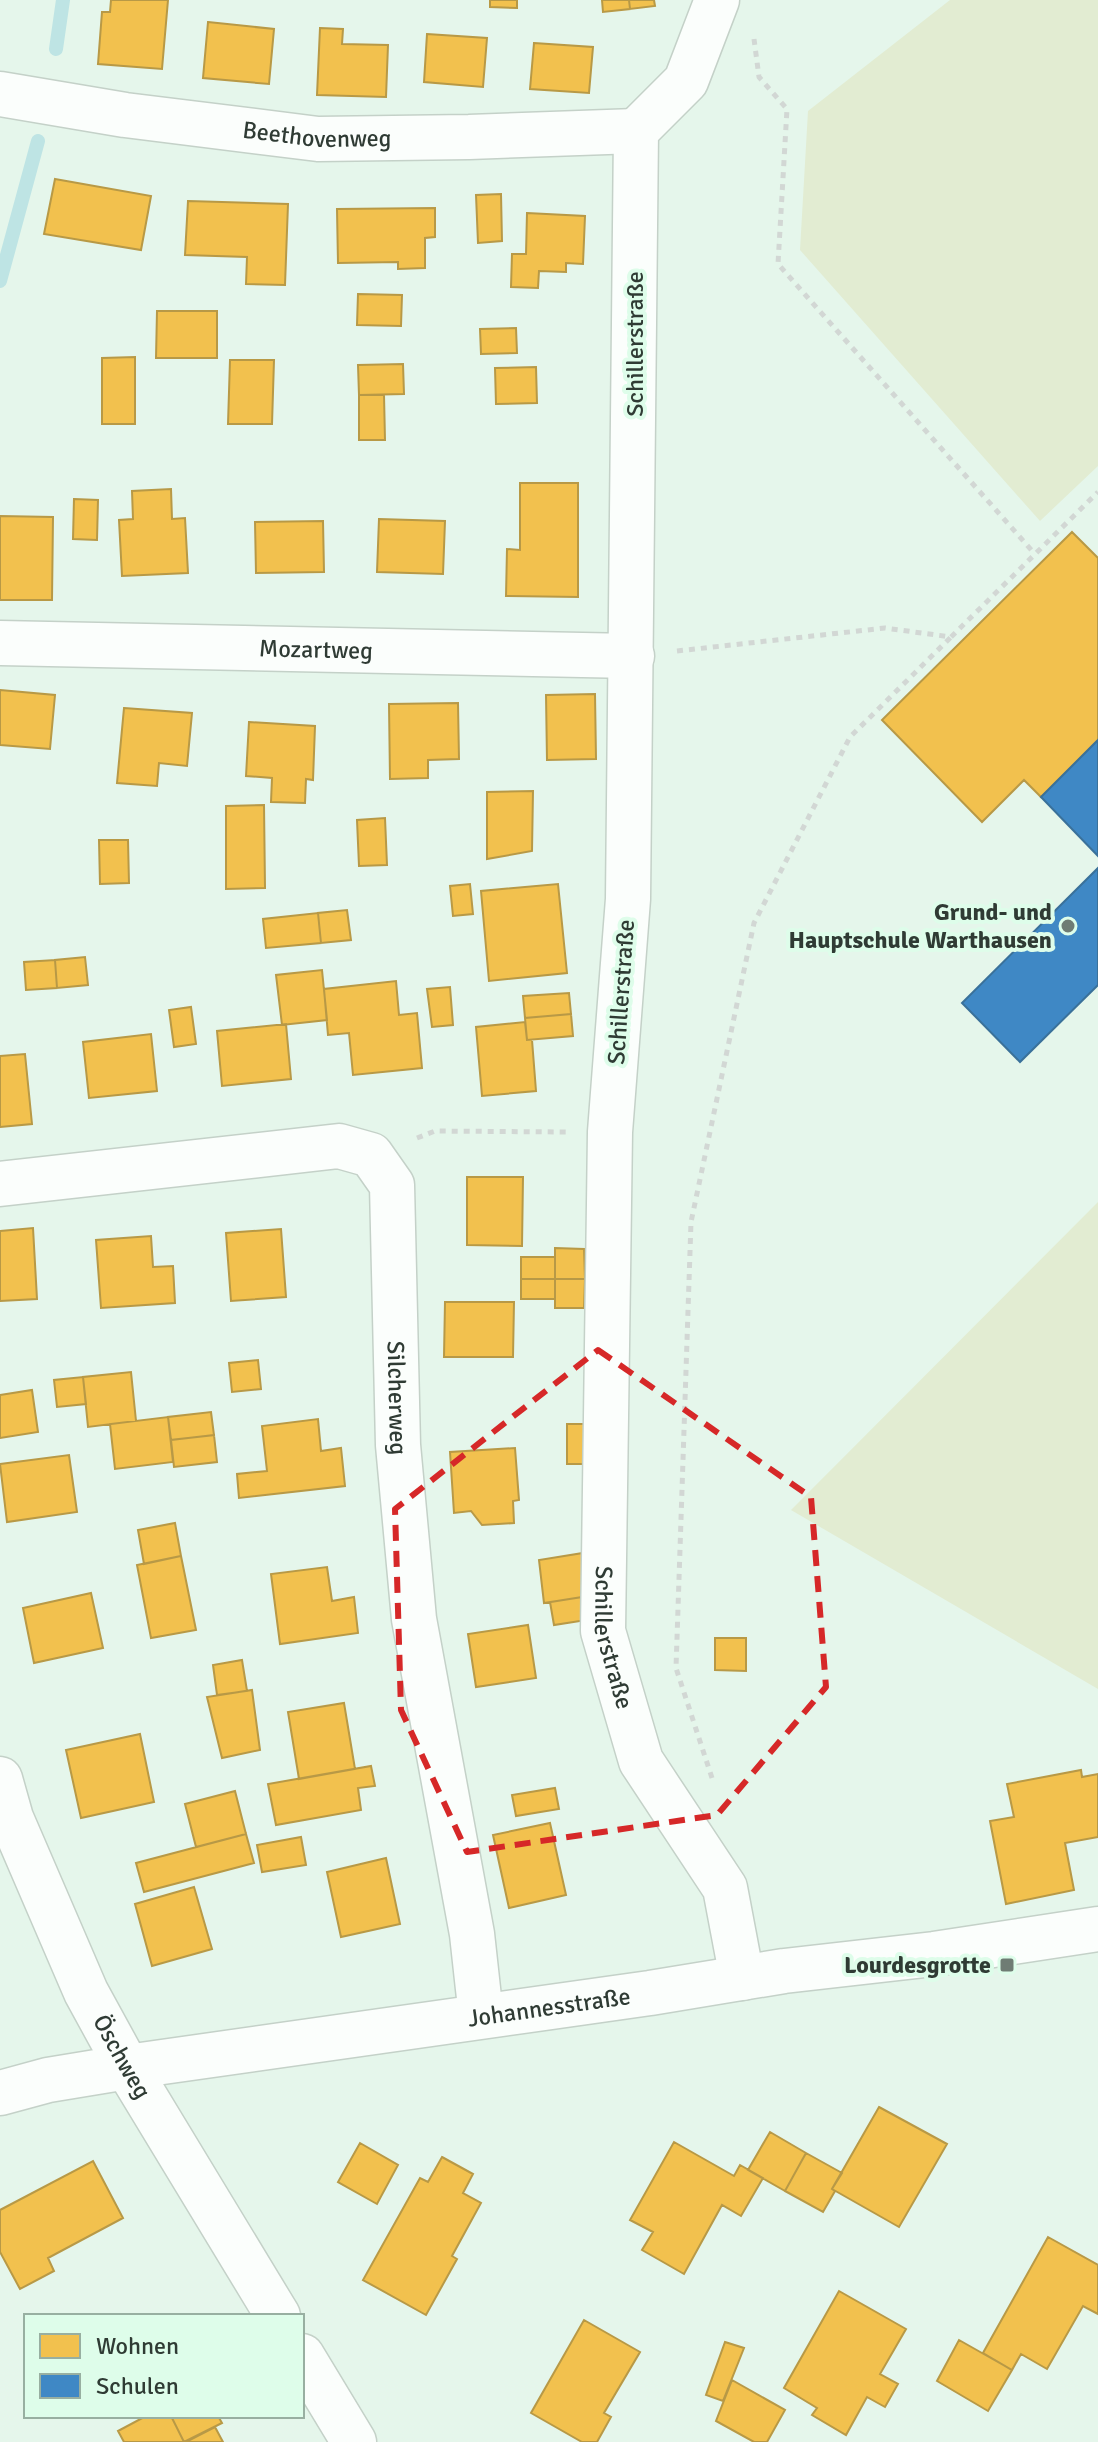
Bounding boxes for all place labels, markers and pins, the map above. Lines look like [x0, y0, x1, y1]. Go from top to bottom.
place label: Grund- und Hauptschule Warthausen [789, 897, 1052, 955]
marker: Grund- und Hauptschule Warthausen [1059, 917, 1077, 935]
place label: Lourdesgrotte [844, 1950, 991, 1980]
marker: Lourdesgrotte [998, 1956, 1016, 1974]

